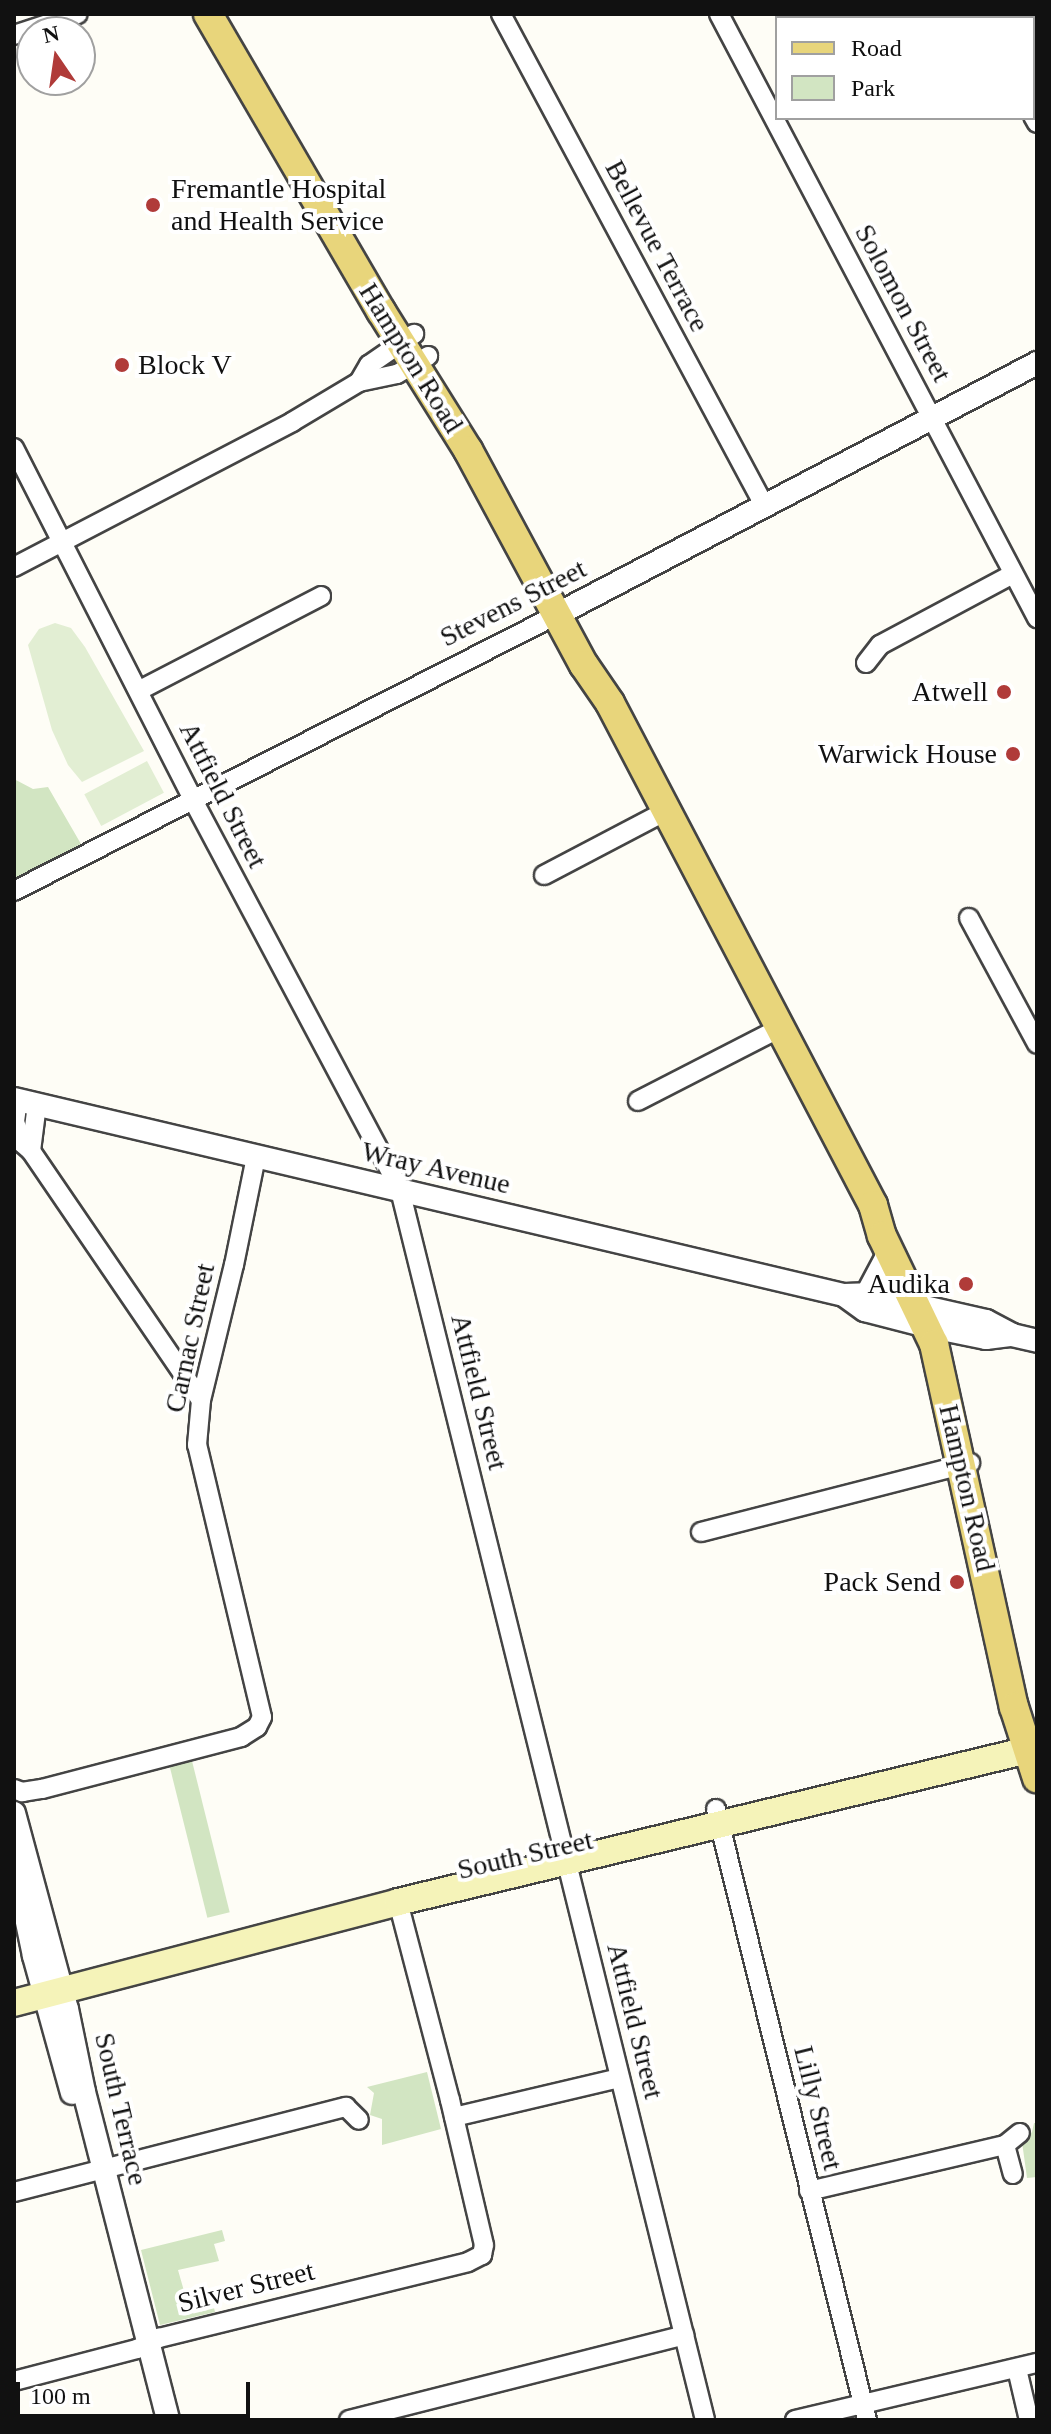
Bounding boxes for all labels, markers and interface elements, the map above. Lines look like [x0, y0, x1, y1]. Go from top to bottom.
north arrow [16, 16, 96, 96]
legend [775, 16, 1035, 120]
text: N [40, 20, 61, 48]
text: Road [851, 35, 902, 61]
text: Park [851, 75, 895, 101]
street label: Bellevue Terrace [598, 154, 716, 338]
place label: Fremantle Hospital and Health Service [171, 172, 386, 238]
marker: Fremantle Hospital and Health Service [142, 194, 164, 216]
street label: Solomon Street [847, 219, 959, 387]
street label: Hampton Road [352, 277, 470, 439]
place label: Block V [138, 348, 232, 382]
marker: Block V [113, 356, 131, 374]
street label: Stevens Street [434, 552, 592, 654]
place label: Atwell [912, 675, 988, 709]
marker: Atwell [995, 683, 1013, 701]
street label: Attfield Street [172, 716, 274, 874]
place label: Warwick House [818, 737, 997, 771]
marker: Warwick House [1004, 745, 1022, 763]
street label: Wray Avenue [358, 1134, 514, 1202]
street label: Carnac Street [158, 1260, 222, 1416]
place label: Audika [868, 1267, 950, 1301]
marker: Audika [957, 1275, 975, 1293]
street label: Attfield Street [443, 1311, 515, 1473]
street label: Hampton Road [931, 1401, 1003, 1575]
place label: Pack Send [824, 1565, 941, 1599]
marker: Pack Send [948, 1573, 966, 1591]
street label: South Street [454, 1823, 596, 1887]
street label: Attfield Street [599, 1940, 671, 2102]
street label: South Terrace [87, 2029, 155, 2189]
street label: Lilly Street [786, 2042, 850, 2174]
street label: Silver Street [174, 2254, 318, 2320]
scale bar [20, 2366, 254, 2416]
text: 100 m [30, 2383, 91, 2409]

